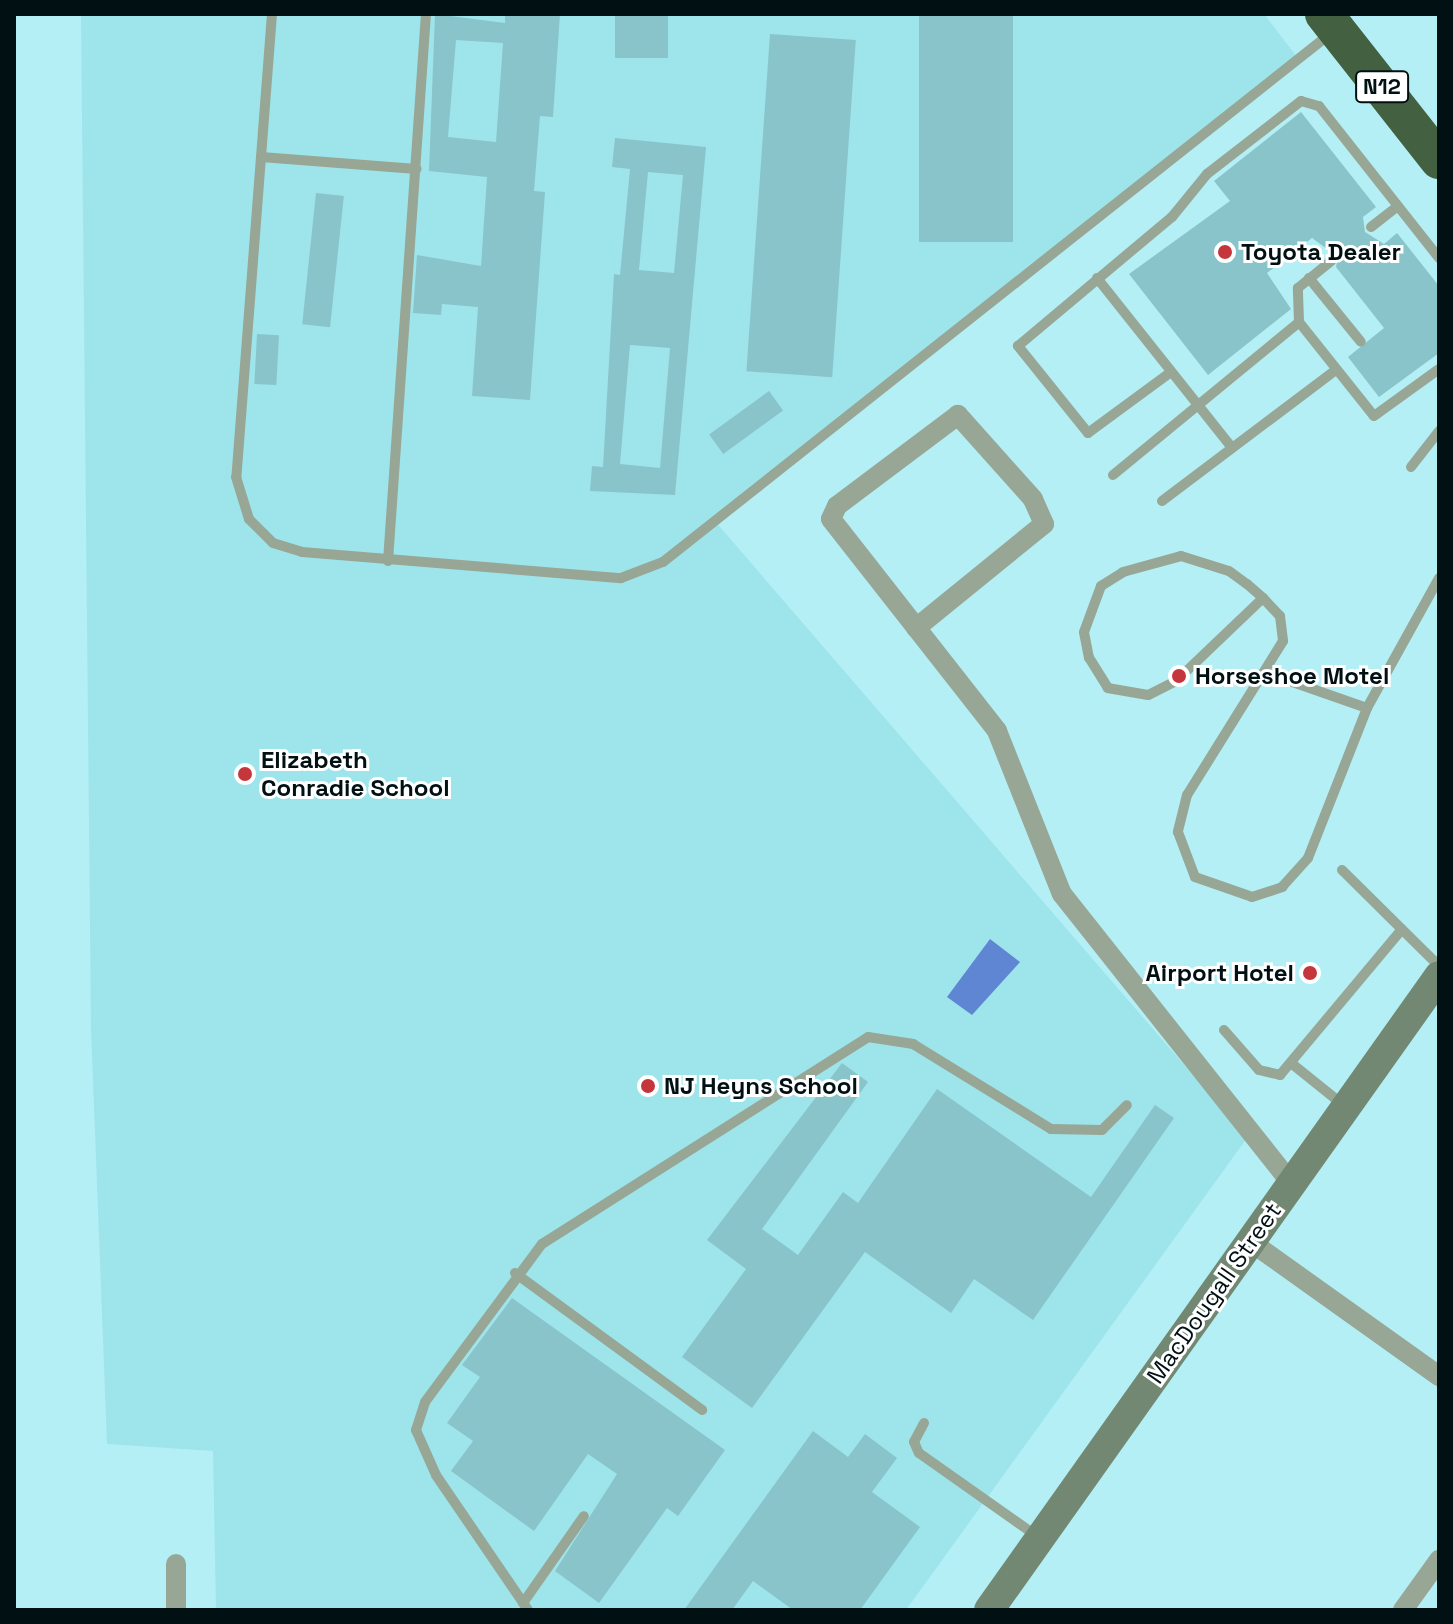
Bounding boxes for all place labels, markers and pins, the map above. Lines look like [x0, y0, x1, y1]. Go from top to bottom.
place label: Toyota Dealer [1241, 238, 1401, 266]
marker: Toyota Dealer [1216, 243, 1234, 261]
place label: Horseshoe Motel [1195, 662, 1389, 690]
marker: Horseshoe Motel [1170, 667, 1188, 685]
place label: Elizabeth Conradie School [261, 746, 450, 802]
marker: Elizabeth Conradie School [236, 765, 254, 783]
place label: Airport Hotel [1146, 959, 1294, 987]
marker: Airport Hotel [1301, 964, 1319, 982]
place label: NJ Heyns School [664, 1072, 858, 1100]
marker: NJ Heyns School [639, 1077, 657, 1095]

